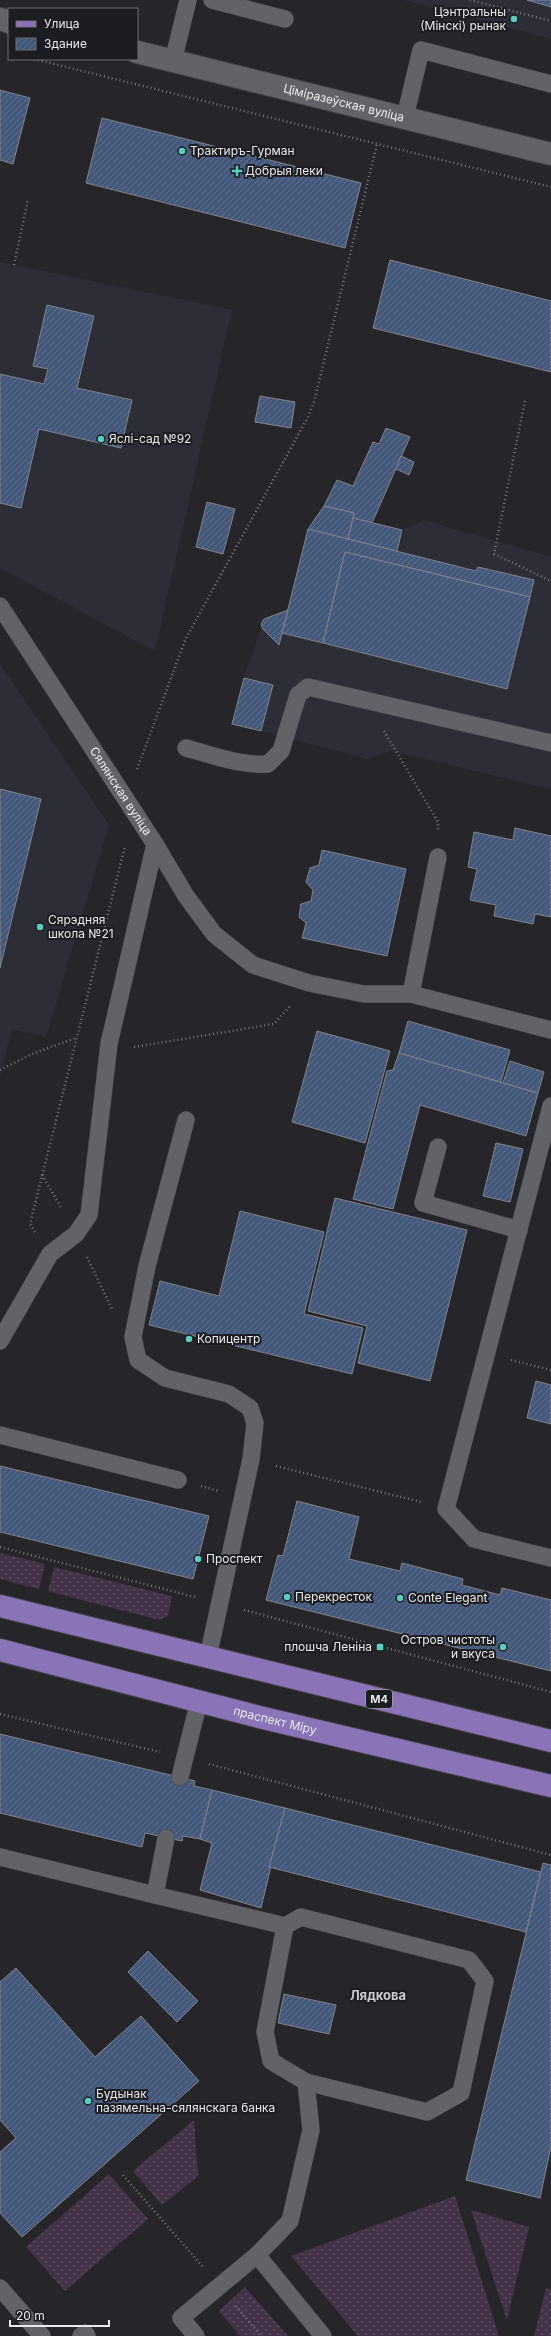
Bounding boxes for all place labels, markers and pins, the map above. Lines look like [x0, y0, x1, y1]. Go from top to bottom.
place label: Цэнтральны (Мінскі) рынак [420, 4, 506, 33]
marker: Цэнтральны (Мінскі) рынак [509, 14, 519, 24]
place label: Трактиръ-Гурман [190, 143, 295, 158]
marker: Трактиръ-Гурман [177, 146, 187, 156]
place label: Добрыя леки [245, 163, 323, 178]
marker: Добрыя леки [232, 166, 242, 176]
place label: Яслі-сад №92 [109, 431, 191, 446]
marker: Яслі-сад №92 [96, 434, 106, 444]
place label: Сярэдняя школа №21 [48, 912, 114, 941]
marker: Сярэдняя школа №21 [35, 922, 45, 932]
place label: Копицентр [197, 1331, 260, 1346]
marker: Копицентр [184, 1334, 194, 1344]
place label: Проспект [206, 1551, 263, 1566]
marker: Проспект [193, 1554, 203, 1564]
place label: Перекресток [295, 1589, 373, 1604]
place label: Conte Elegant [408, 1590, 488, 1605]
marker: Перекресток [282, 1592, 292, 1602]
marker: Conte Elegant [395, 1593, 405, 1603]
place label: Остров чистоты и вкуса [400, 1632, 495, 1661]
place label: плошча Леніна [284, 1639, 372, 1654]
marker: плошча Леніна [375, 1642, 385, 1652]
marker: Остров чистоты и вкуса [498, 1642, 508, 1652]
place label: Будынак пазямельна-сялянскага банка [96, 2086, 275, 2115]
marker: Будынак пазямельна-сялянскага банка [83, 2096, 93, 2106]

